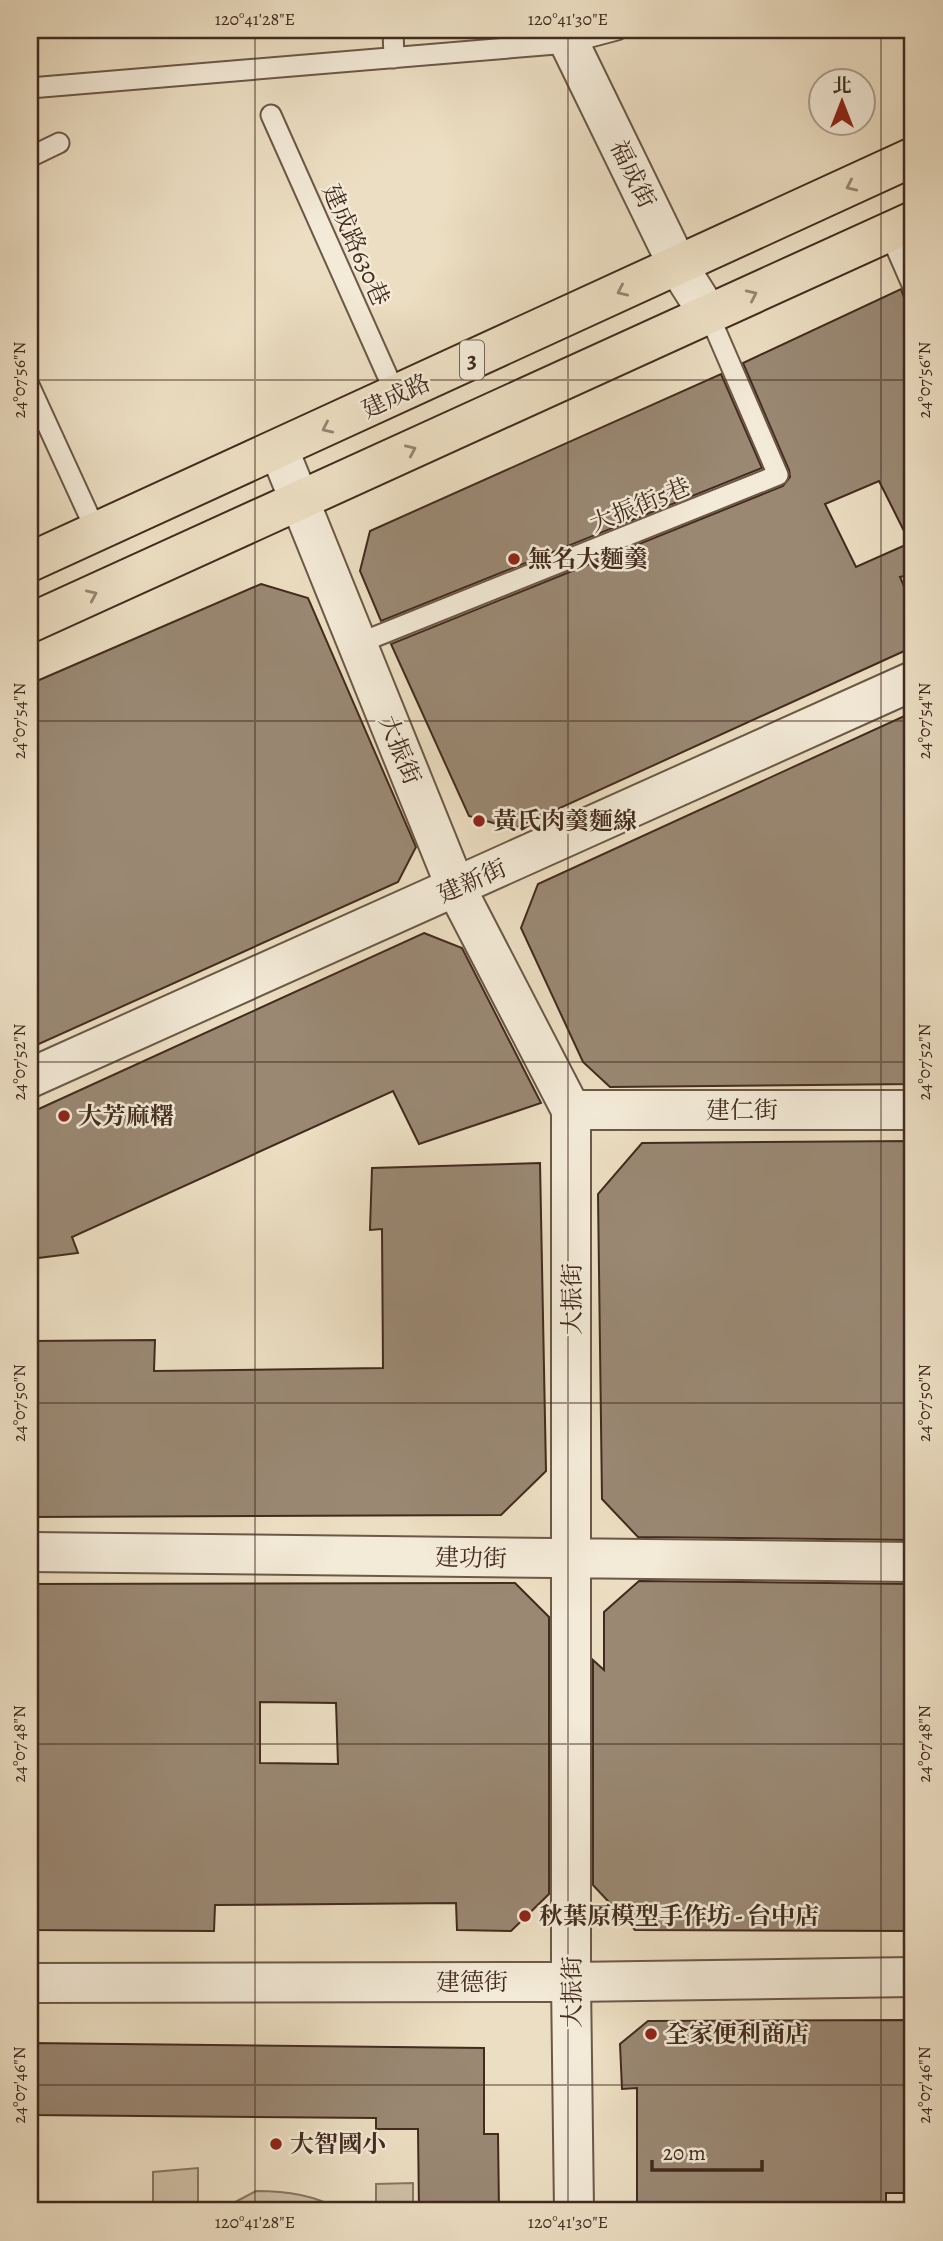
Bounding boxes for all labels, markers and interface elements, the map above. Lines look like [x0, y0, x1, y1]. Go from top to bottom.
text: 120°41'28"E [215, 7, 295, 31]
text: 120°41'30"E [528, 7, 608, 31]
north arrow [806, 66, 876, 136]
text: 北 [832, 73, 852, 99]
street label: 福成街 [603, 135, 663, 213]
one-way arrow [846, 178, 858, 192]
street label: 建成路630巷 [315, 179, 397, 311]
one-way arrow [617, 283, 630, 297]
one-way arrow [745, 290, 757, 304]
road number: 3 [460, 340, 484, 380]
text: 24°07'56"N [7, 342, 31, 418]
text: 24°07'56"N [912, 342, 936, 418]
street label: 建成路 [357, 366, 435, 426]
one-way arrow [322, 419, 334, 433]
one-way arrow [404, 445, 416, 459]
street label: 大振街5巷 [585, 470, 695, 540]
place label: 無名大麵羹 [528, 543, 648, 575]
marker: 無名大麵羹 [506, 551, 522, 567]
one-way arrow [85, 589, 97, 603]
text: 24°07'54"N [7, 683, 31, 759]
text: 24°07'54"N [912, 683, 936, 759]
street label: 大振街 [372, 711, 428, 789]
place label: 黃氏肉羹麵線 [493, 805, 637, 837]
marker: 黃氏肉羹麵線 [471, 813, 487, 829]
street label: 建新街 [433, 852, 511, 910]
text: 24°07'52"N [7, 1023, 31, 1101]
text: 24°07'52"N [912, 1023, 936, 1101]
street label: 建仁街 [706, 1094, 778, 1126]
place label: 大芳麻糬 [78, 1100, 174, 1132]
marker: 大芳麻糬 [56, 1108, 72, 1124]
street label: 大振街 [556, 1263, 588, 1335]
text: 24°07'50"N [7, 1364, 31, 1442]
text: 24°07'50"N [912, 1364, 936, 1442]
street label: 建功街 [435, 1541, 507, 1575]
text: 24°07'48"N [7, 1705, 31, 1783]
text: 24°07'48"N [912, 1705, 936, 1783]
place label: 秋葉原模型手作坊 - 台中店 [539, 1900, 819, 1932]
marker: 秋葉原模型手作坊 - 台中店 [517, 1908, 533, 1924]
street label: 大振街 [556, 1956, 588, 2028]
street label: 建德街 [436, 1966, 508, 1998]
place label: 全家便利商店 [665, 2018, 809, 2050]
marker: 全家便利商店 [643, 2026, 659, 2042]
text: 24°07'46"N [7, 2046, 31, 2124]
text: 24°07'46"N [912, 2046, 936, 2124]
place label: 大智國小 [290, 2128, 386, 2160]
scale bar [652, 2129, 763, 2173]
marker: 大智國小 [268, 2136, 284, 2152]
text: 20 m [663, 2139, 706, 2167]
text: 120°41'28"E [215, 2210, 295, 2234]
text: 120°41'30"E [528, 2210, 608, 2234]

